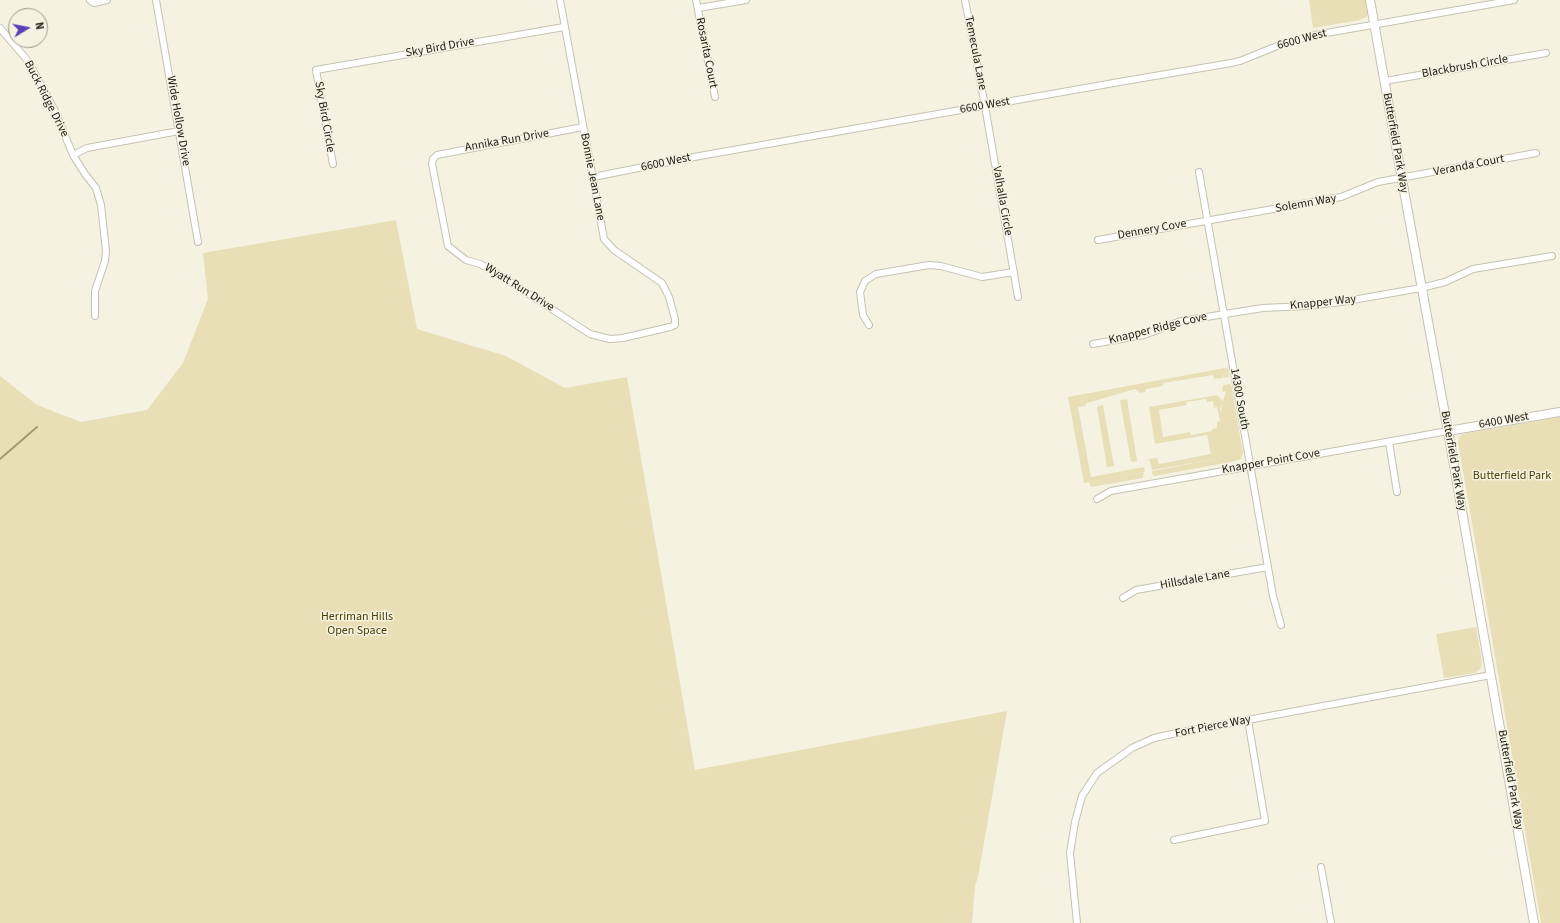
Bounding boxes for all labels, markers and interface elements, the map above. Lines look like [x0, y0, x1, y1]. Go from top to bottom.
north arrow [8, 8, 48, 48]
street label: Temecula Lane [961, 15, 989, 91]
street label: Rosarita Court [692, 16, 720, 90]
text: N [31, 21, 47, 31]
street label: 6600 West [1276, 27, 1328, 53]
street label: Sky Bird Drive [405, 35, 475, 61]
street label: Blackbrush Circle [1421, 52, 1509, 82]
street label: Buck Ridge Drive [20, 58, 72, 140]
street label: Wide Hollow Drive [163, 75, 193, 167]
street label: Sky Bird Circle [311, 80, 337, 154]
street label: Butterfield Park Way [1379, 92, 1411, 194]
street label: 6600 West [959, 95, 1011, 117]
street label: Annika Run Drive [464, 127, 550, 155]
street label: Bonnie Jean Lane [576, 132, 608, 222]
street label: 6600 West [640, 151, 692, 175]
street label: Veranda Court [1432, 152, 1506, 180]
street label: Valhalla Circle [989, 165, 1015, 237]
street label: Solemn Way [1274, 192, 1338, 216]
street label: Dennery Cove [1116, 217, 1188, 243]
street label: Wyatt Run Drive [482, 261, 556, 315]
street label: Knapper Way [1289, 292, 1357, 314]
street label: Knapper Ridge Cove [1107, 310, 1209, 348]
street label: 14300 South [1227, 367, 1251, 431]
street label: Butterfield Park Way [1437, 410, 1469, 512]
street label: 6400 West [1478, 410, 1530, 432]
street label: Knapper Point Cove [1221, 446, 1321, 478]
park label: Butterfield Park [1473, 469, 1551, 483]
street label: Hillsdale Lane [1159, 567, 1231, 593]
park label: Herriman Hills Open Space [321, 610, 393, 638]
street label: Fort Pierce Way [1174, 713, 1252, 741]
street label: Butterfield Park Way [1494, 729, 1526, 831]

